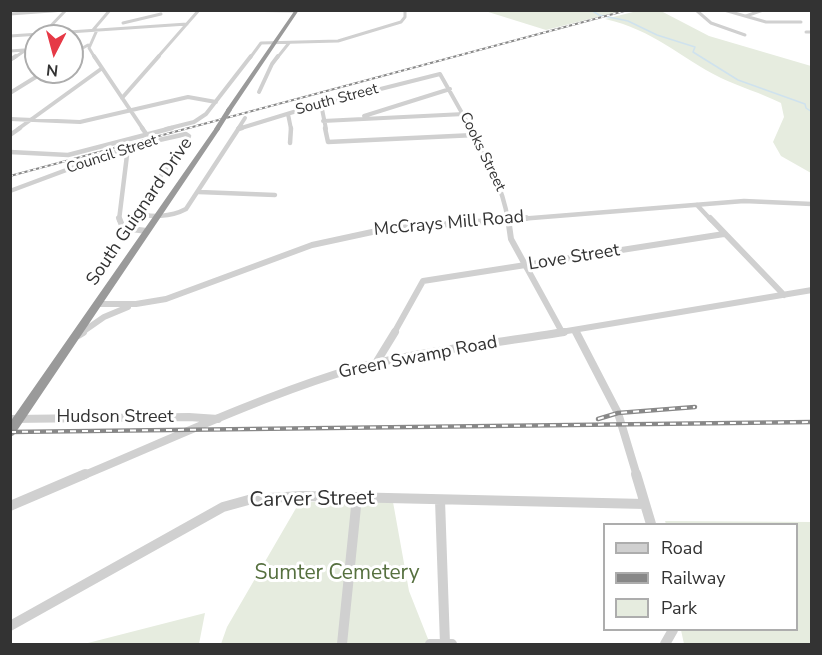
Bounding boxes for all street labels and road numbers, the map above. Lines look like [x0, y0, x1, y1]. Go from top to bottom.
street label: South Street [294, 80, 380, 120]
street label: Cooks Street [455, 110, 509, 194]
street label: Council Street [64, 132, 160, 178]
street label: South Guignard Drive [82, 134, 198, 290]
street label: McCrays Mill Road [373, 207, 525, 241]
street label: Love Street [527, 240, 621, 276]
street label: Green Swamp Road [337, 332, 499, 384]
street label: Hudson Street [57, 407, 173, 429]
street label: Carver Street [249, 486, 375, 514]

